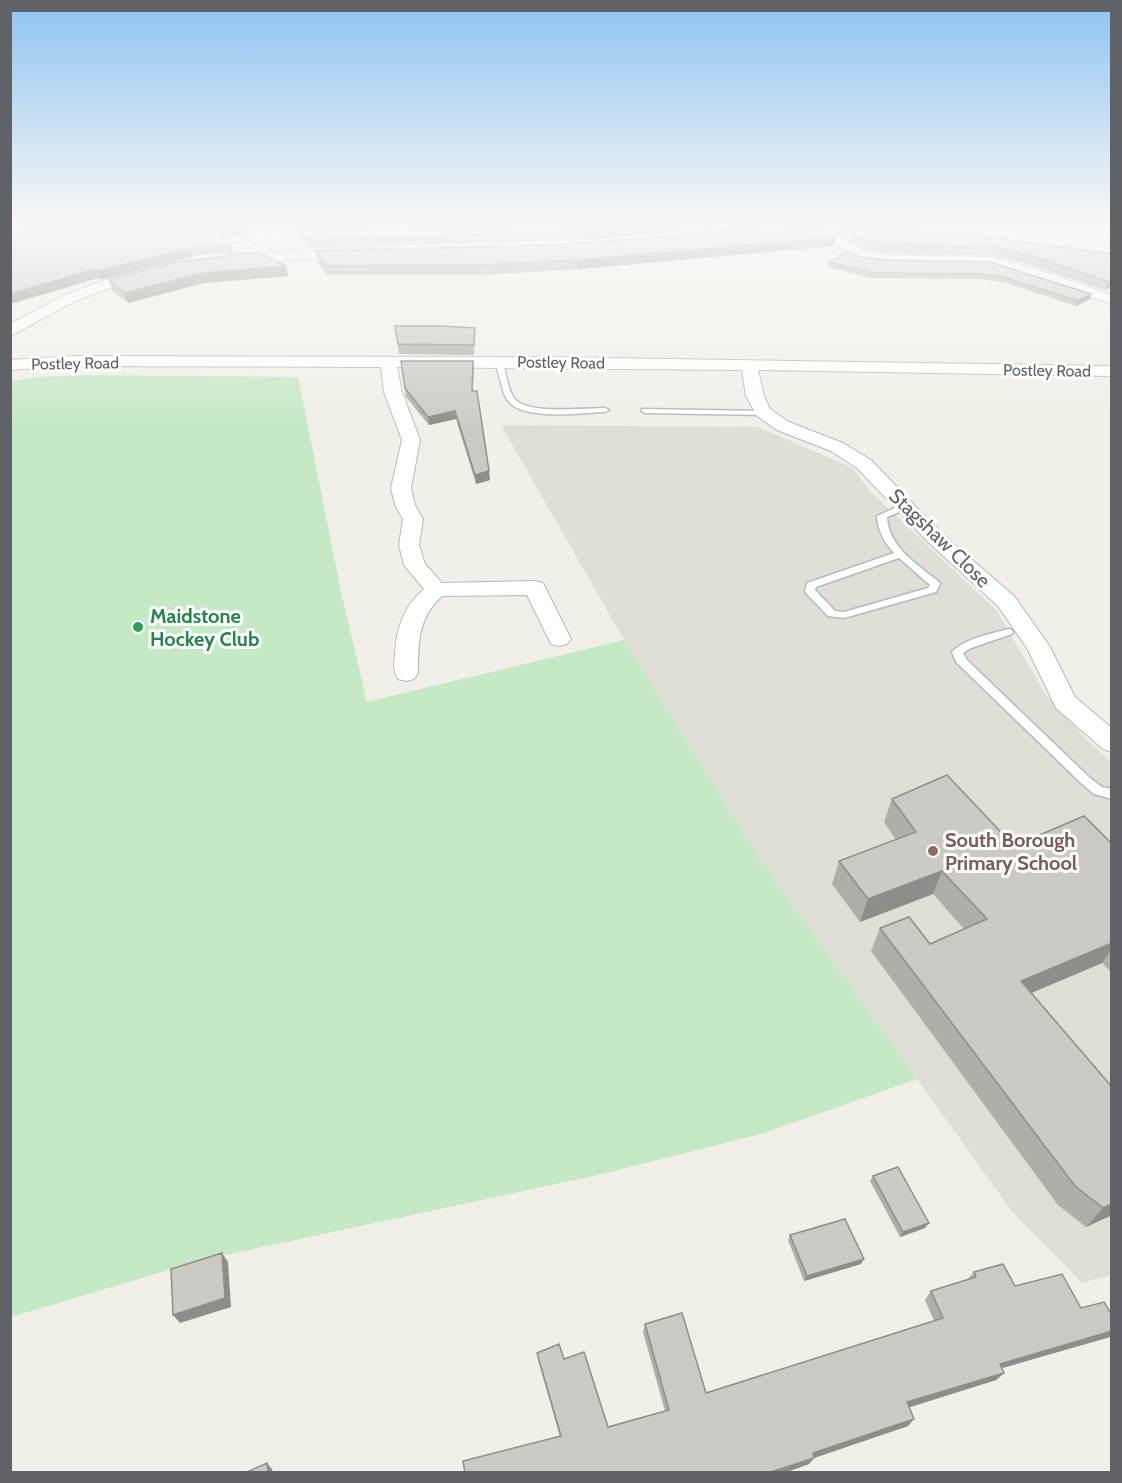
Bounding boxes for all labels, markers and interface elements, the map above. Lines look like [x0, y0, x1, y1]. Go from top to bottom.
street label: Postley Road [517, 352, 605, 373]
street label: Postley Road [31, 353, 119, 374]
street label: Postley Road [1003, 360, 1091, 381]
street label: Stagshaw Close [884, 484, 996, 592]
place label: Maidstone Hockey Club [150, 604, 259, 651]
marker: Maidstone Hockey Club [131, 620, 145, 634]
place label: South Borough Primary School [945, 828, 1077, 875]
marker: South Borough Primary School [926, 844, 940, 858]

